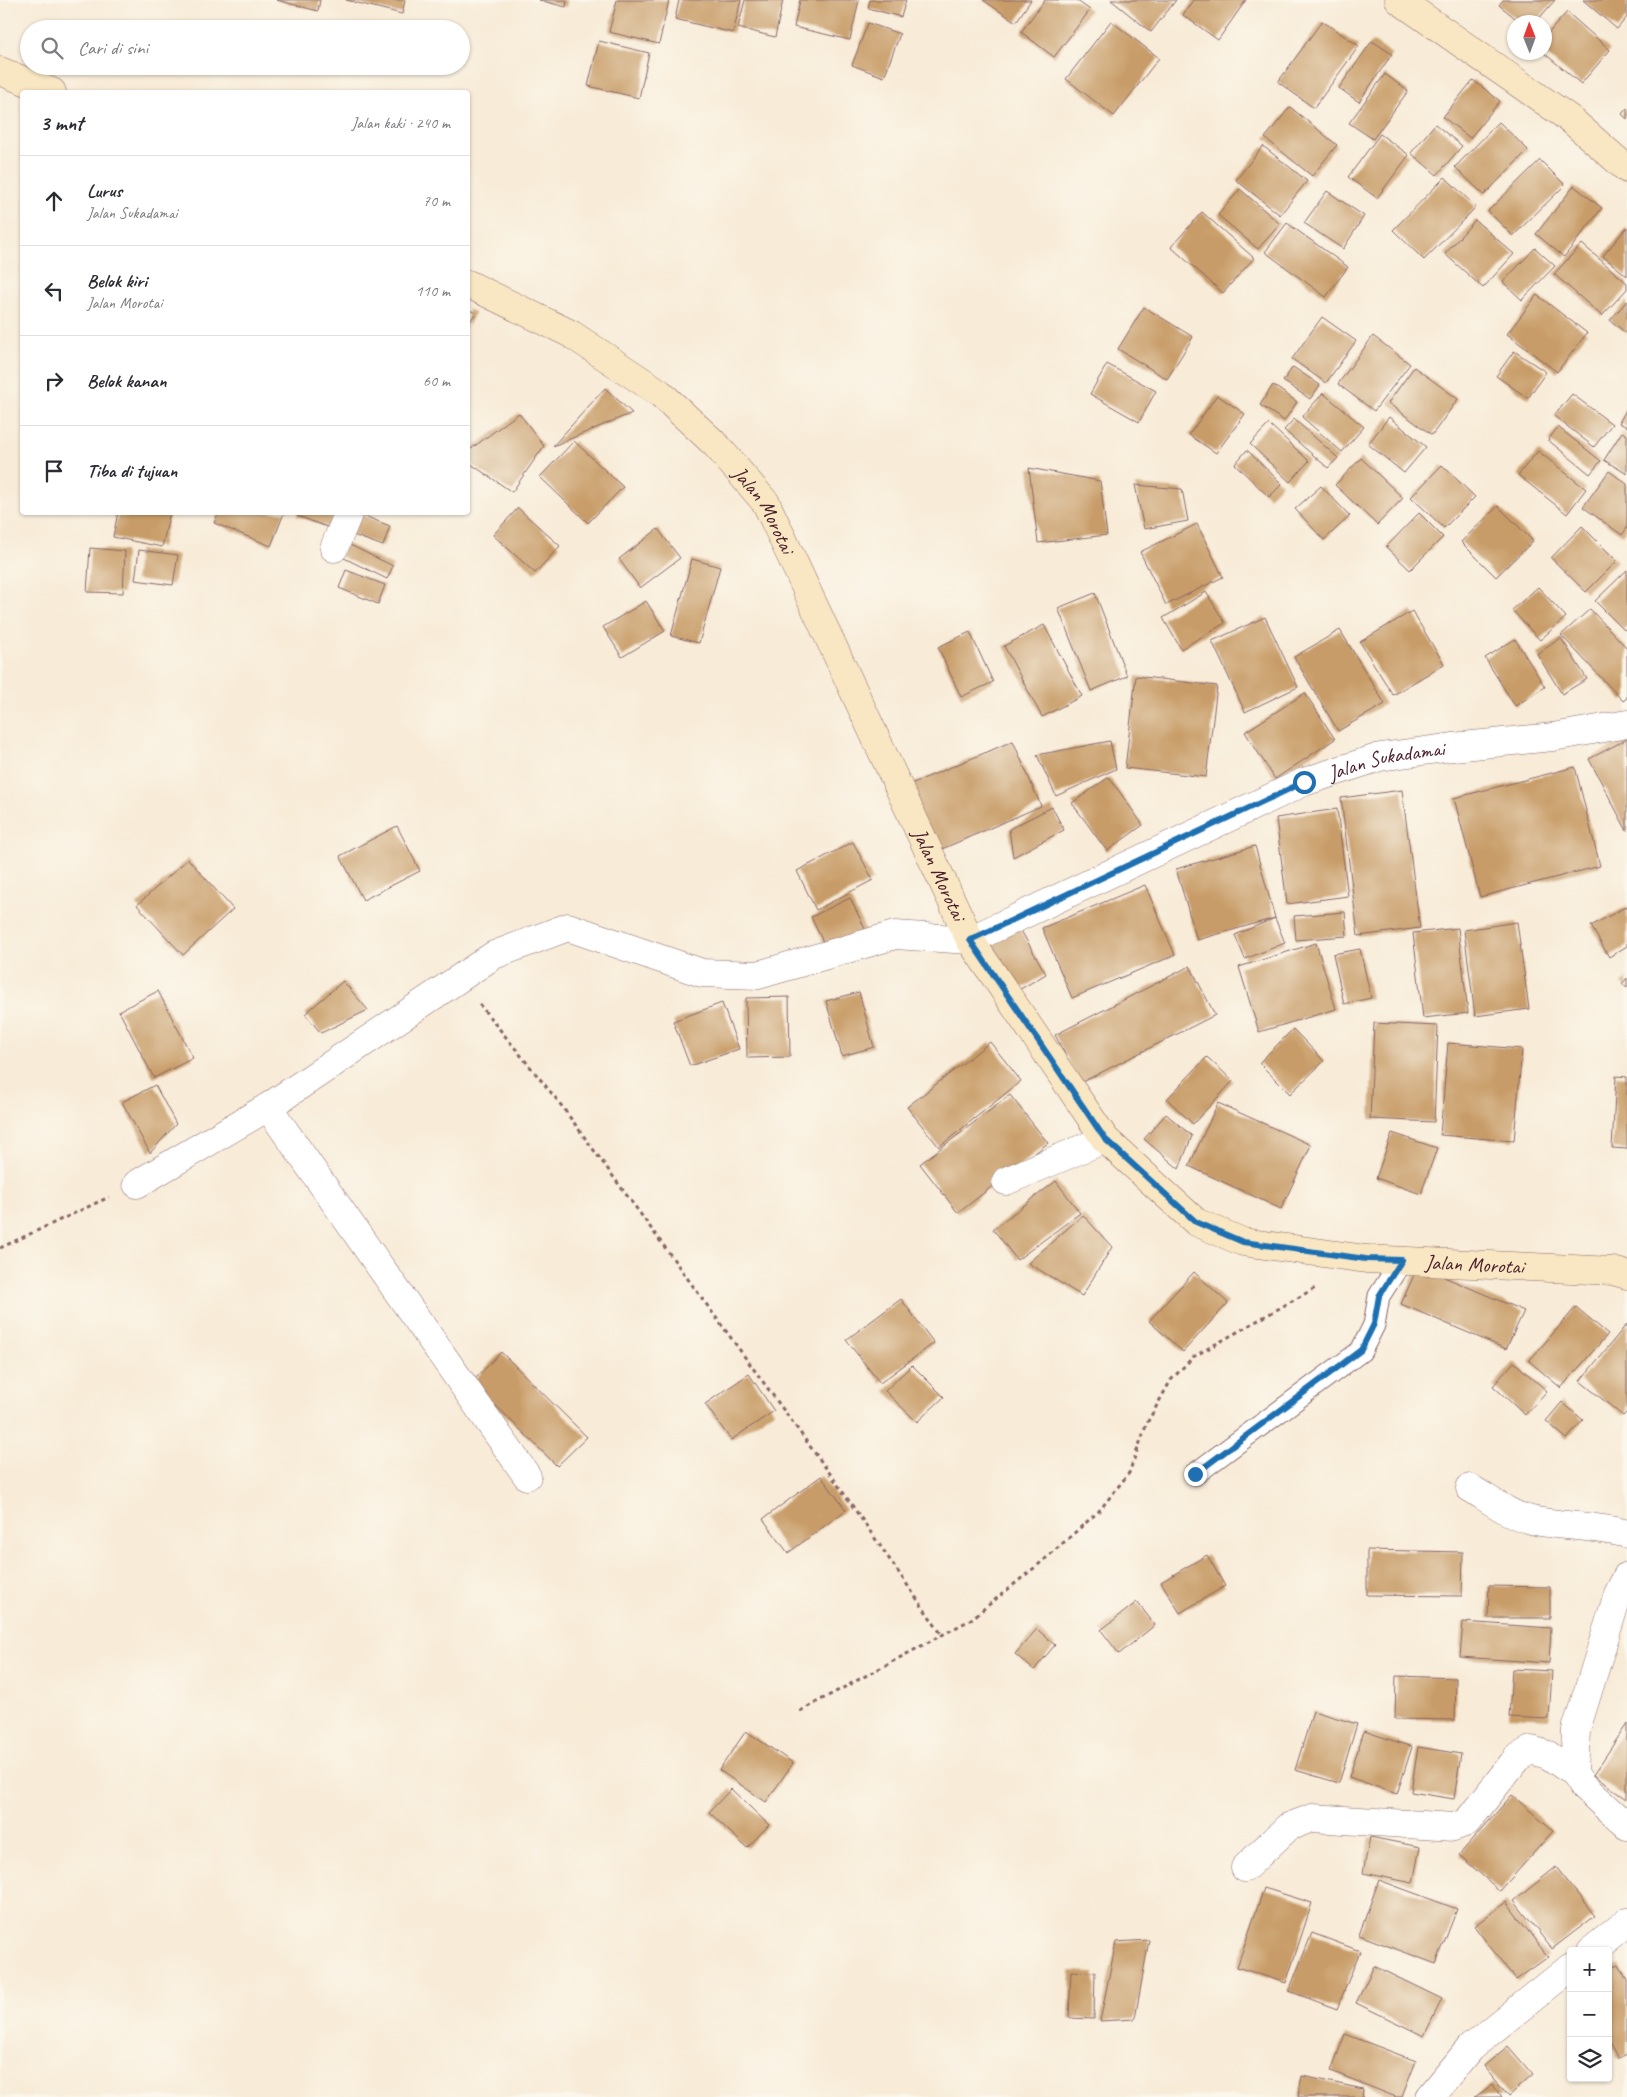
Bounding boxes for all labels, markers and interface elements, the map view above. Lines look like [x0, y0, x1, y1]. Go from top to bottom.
north arrow [1507, 15, 1552, 60]
search box [20, 20, 470, 75]
icon: search [38, 34, 66, 62]
text: Cari di sini [78, 36, 148, 60]
text: 3 mnt [40, 110, 83, 136]
text: Jalan kaki · 240 m [352, 113, 450, 133]
text: Lurus [87, 179, 122, 203]
icon: ahead [40, 187, 68, 215]
text: 70 m [423, 191, 450, 211]
text: Jalan Sukadamai [87, 203, 178, 223]
text: Belok kiri [87, 269, 147, 293]
icon: left [40, 277, 68, 305]
text: 110 m [416, 281, 450, 301]
text: Jalan Morotai [87, 293, 162, 313]
icon: right [40, 367, 68, 395]
text: Belok kanan [87, 369, 166, 393]
text: 60 m [423, 371, 450, 391]
icon: arrive [40, 457, 68, 485]
text: Tiba di tujuan [87, 459, 177, 483]
street label: Jalan Morotai [726, 460, 802, 560]
street label: Jalan Sukadamai [1324, 735, 1449, 787]
route start [1293, 771, 1316, 794]
street label: Jalan Morotai [906, 823, 973, 927]
street label: Jalan Morotai [1423, 1249, 1527, 1280]
route end [1184, 1463, 1207, 1486]
map controls [1567, 1947, 1612, 2082]
button: + [1567, 1947, 1612, 1992]
button: − [1567, 1992, 1612, 2037]
button: layers [1567, 2037, 1612, 2082]

